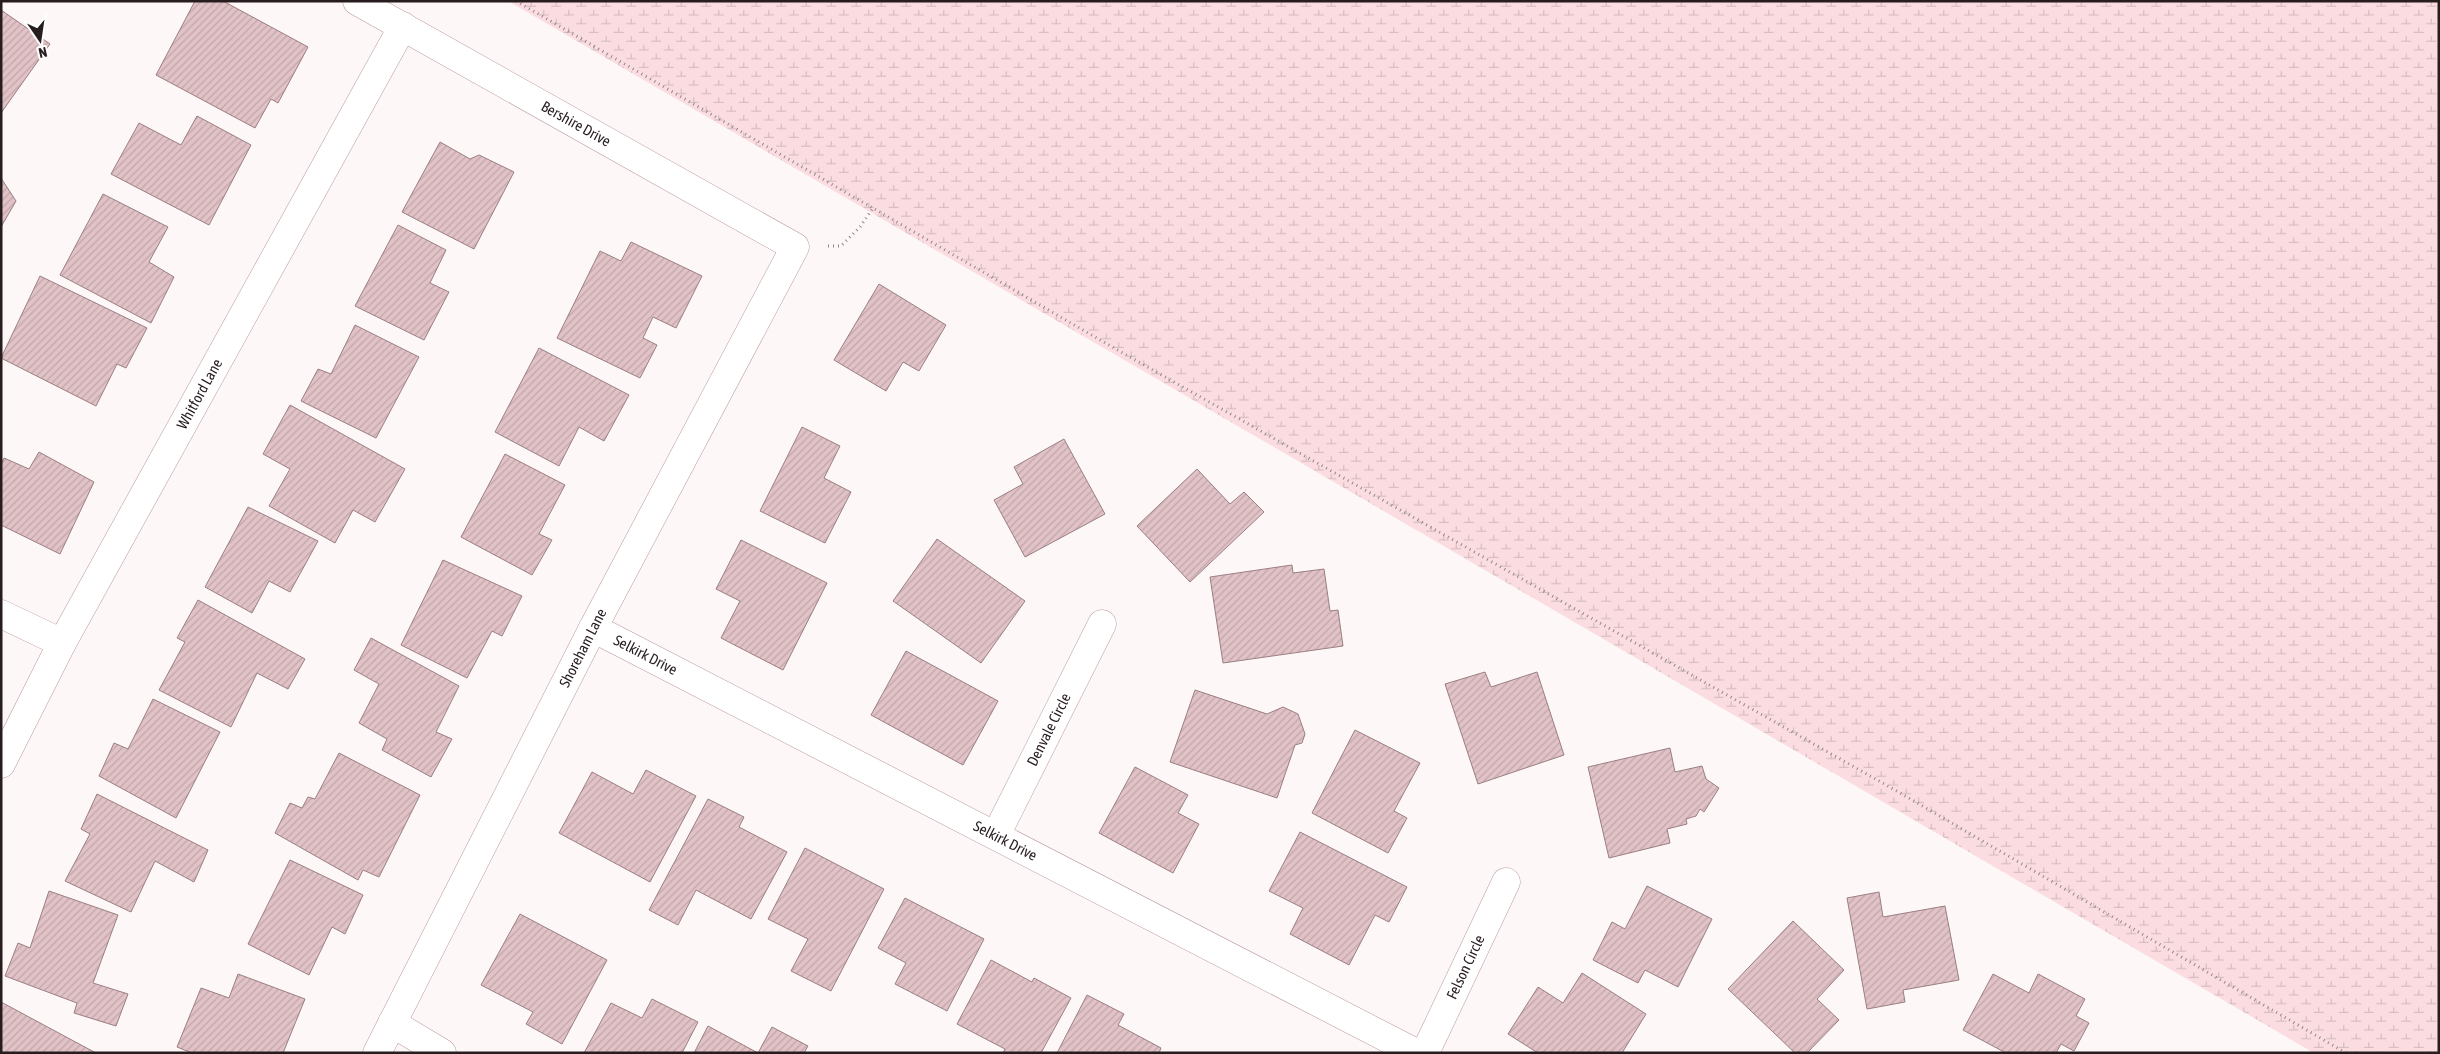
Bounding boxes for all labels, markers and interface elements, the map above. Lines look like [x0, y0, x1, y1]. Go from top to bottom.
north arrow [15, 15, 65, 65]
text: N [37, 44, 49, 61]
street label: Bershire Drive [538, 97, 614, 150]
street label: Whitford Lane [173, 355, 225, 432]
street label: Shoreham Lane [555, 606, 610, 690]
street label: Selkirk Drive [611, 631, 680, 678]
street label: Denvale Circle [1023, 690, 1074, 768]
street label: Selkirk Drive [971, 817, 1040, 864]
street label: Felson Circle [1443, 932, 1488, 1002]

